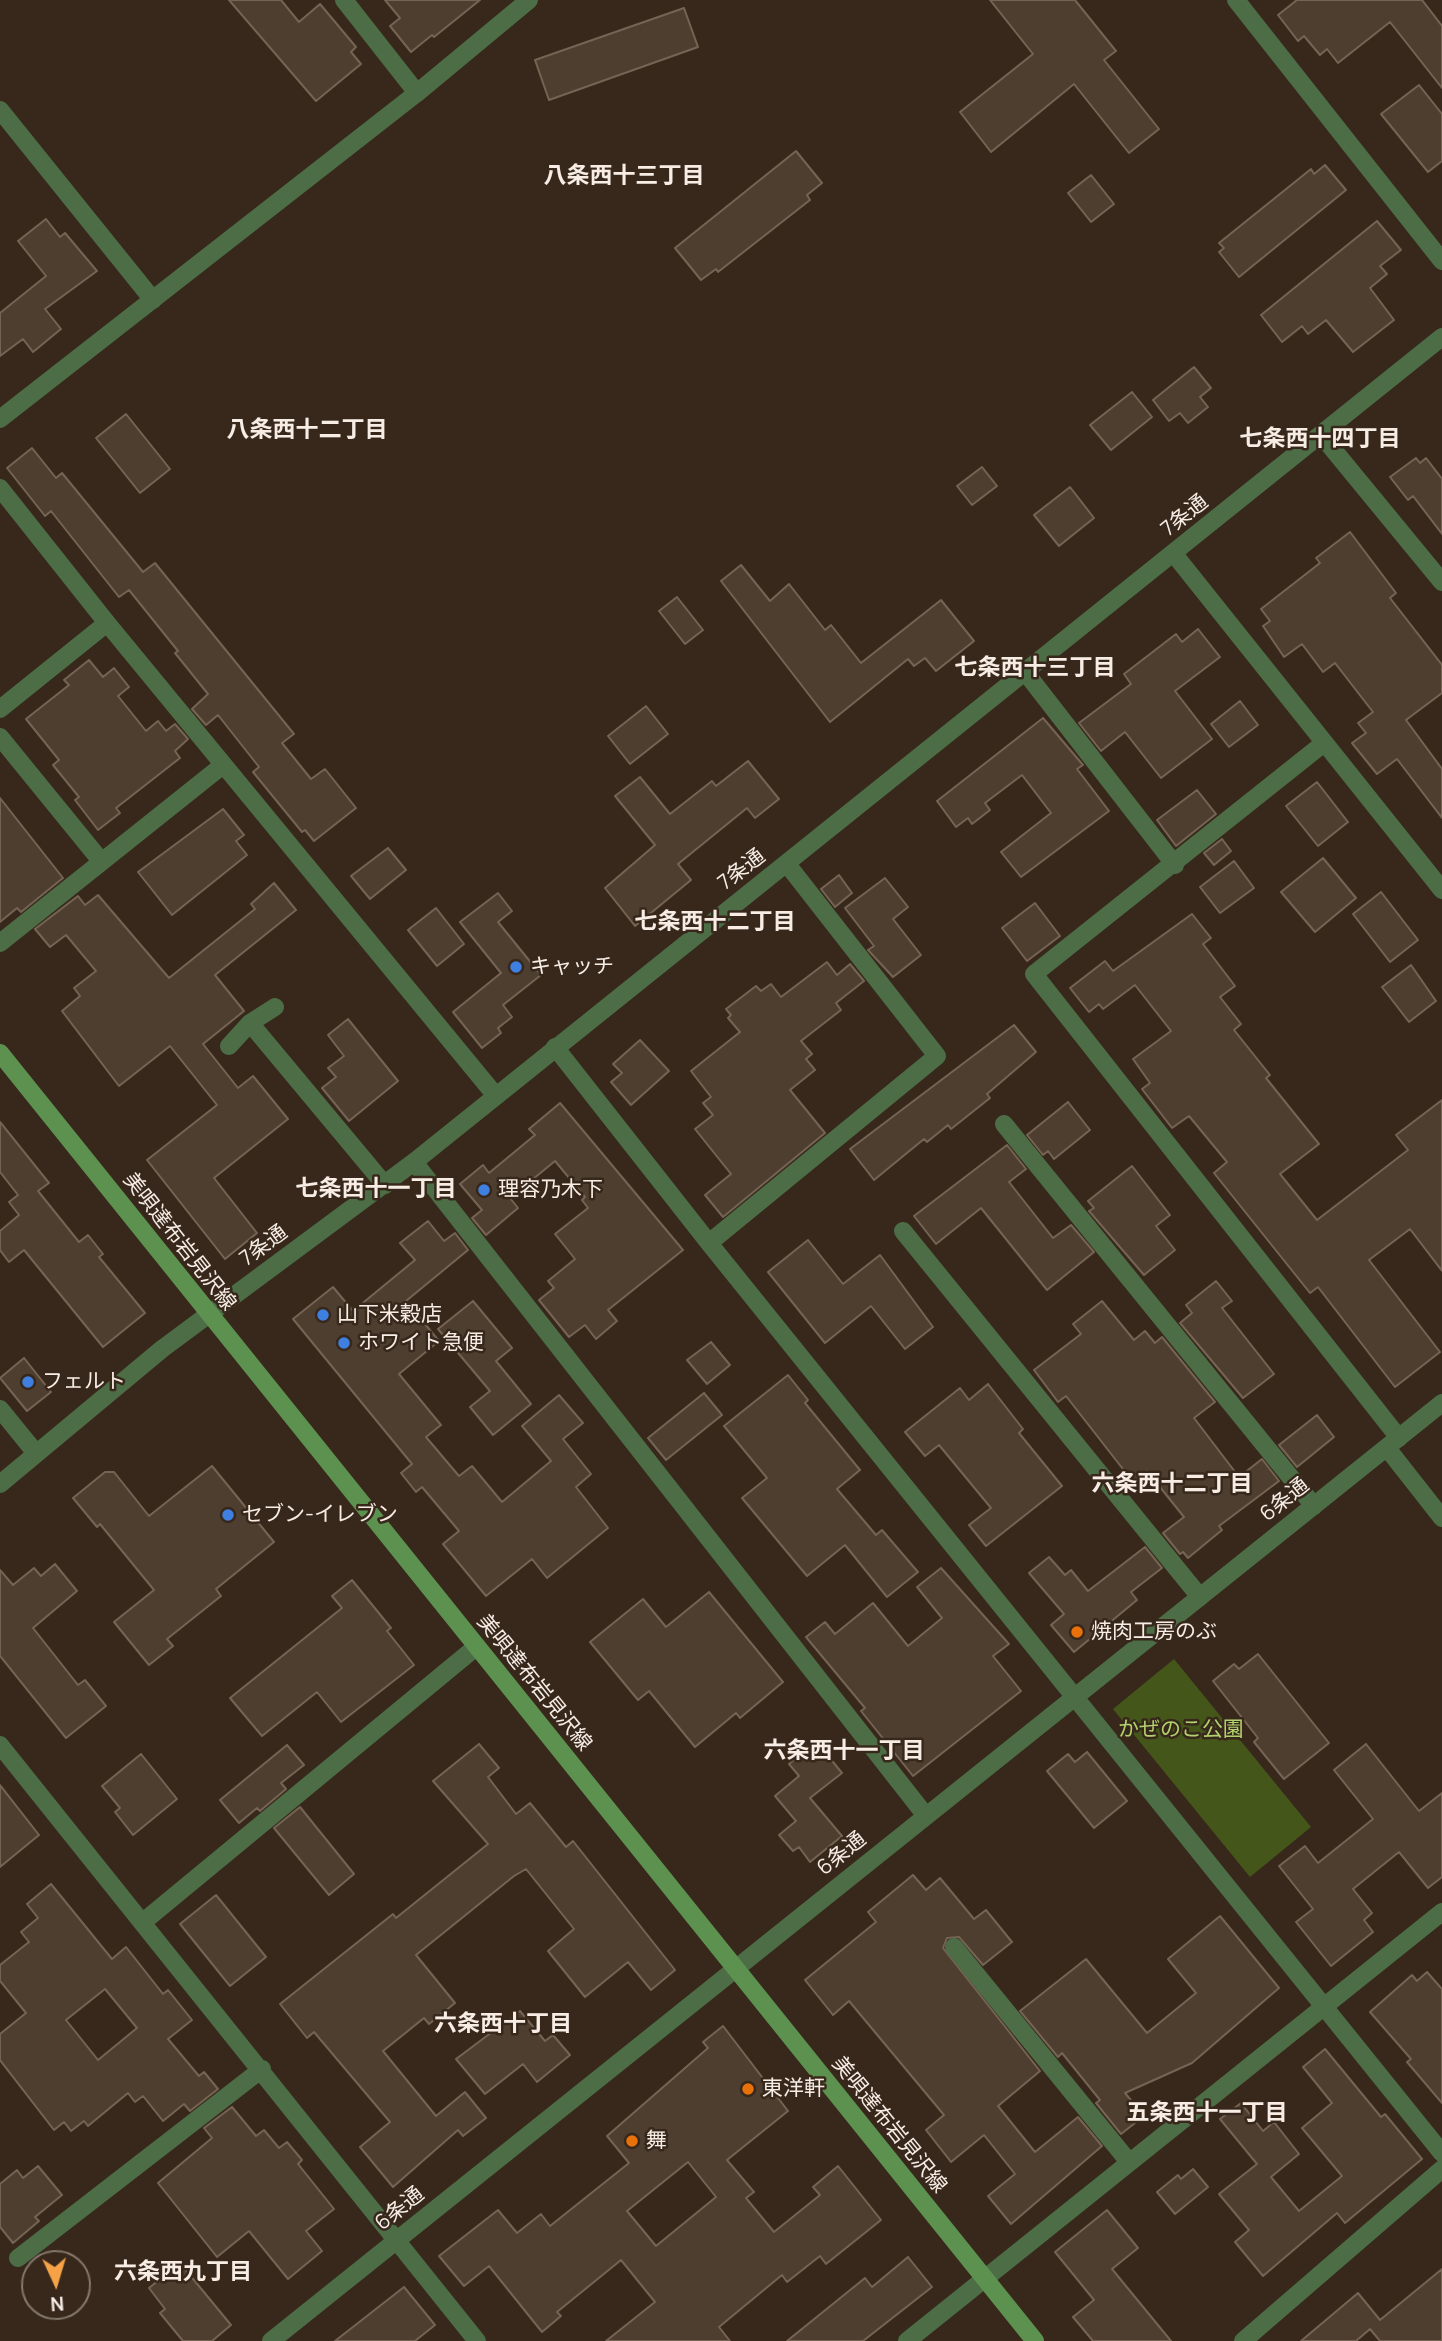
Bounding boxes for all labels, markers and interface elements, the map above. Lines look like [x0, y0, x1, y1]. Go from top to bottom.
district label: 八条西十三丁目 [544, 163, 704, 191]
district label: 八条西十二丁目 [227, 417, 387, 445]
district label: 七条西十四丁目 [1240, 426, 1400, 454]
street label: 7条通 [1157, 490, 1213, 542]
district label: 七条西十三丁目 [955, 655, 1115, 683]
street label: 7条通 [714, 844, 770, 896]
district label: 七条西十二丁目 [635, 909, 795, 937]
place label: キャッチ [530, 954, 614, 980]
marker: キャッチ [508, 959, 524, 975]
street label: 美唄達布岩見沢線 [117, 1168, 241, 1316]
district label: 七条西十一丁目 [296, 1176, 456, 1204]
place label: 理容乃木下 [498, 1177, 603, 1203]
marker: 理容乃木下 [476, 1182, 492, 1198]
street label: 7条通 [235, 1220, 293, 1272]
place label: 山下米穀店 [337, 1302, 442, 1328]
marker: 山下米穀店 [315, 1307, 331, 1323]
place label: ホワイト急便 [358, 1330, 484, 1356]
marker: ホワイト急便 [336, 1335, 352, 1351]
place label: フェルト [42, 1369, 126, 1395]
marker: フェルト [20, 1374, 36, 1390]
district label: 六条西十二丁目 [1092, 1471, 1252, 1499]
street label: 6条通 [1256, 1473, 1314, 1527]
place label: セブン-イレブン [242, 1502, 398, 1528]
marker: セブン-イレブン [220, 1507, 236, 1523]
street label: 美唄達布岩見沢線 [471, 1610, 597, 1756]
place label: 焼肉工房のぶ [1091, 1619, 1217, 1645]
marker: 焼肉工房のぶ [1069, 1624, 1085, 1640]
park label: かぜのこ公園 [1118, 1717, 1244, 1743]
district label: 六条西十一丁目 [764, 1738, 924, 1766]
street label: 6条通 [813, 1827, 871, 1881]
district label: 六条西十丁目 [434, 2011, 572, 2039]
street label: 美唄達布岩見沢線 [826, 2052, 952, 2198]
place label: 東洋軒 [762, 2076, 825, 2102]
marker: 東洋軒 [740, 2081, 756, 2097]
district label: 五条西十一丁目 [1127, 2100, 1287, 2128]
place label: 舞 [646, 2128, 667, 2154]
marker: 舞 [624, 2133, 640, 2149]
street label: 6条通 [371, 2182, 429, 2236]
north arrow [21, 2250, 91, 2320]
district label: 六条西九丁目 [114, 2259, 252, 2287]
text: N [50, 2291, 65, 2317]

